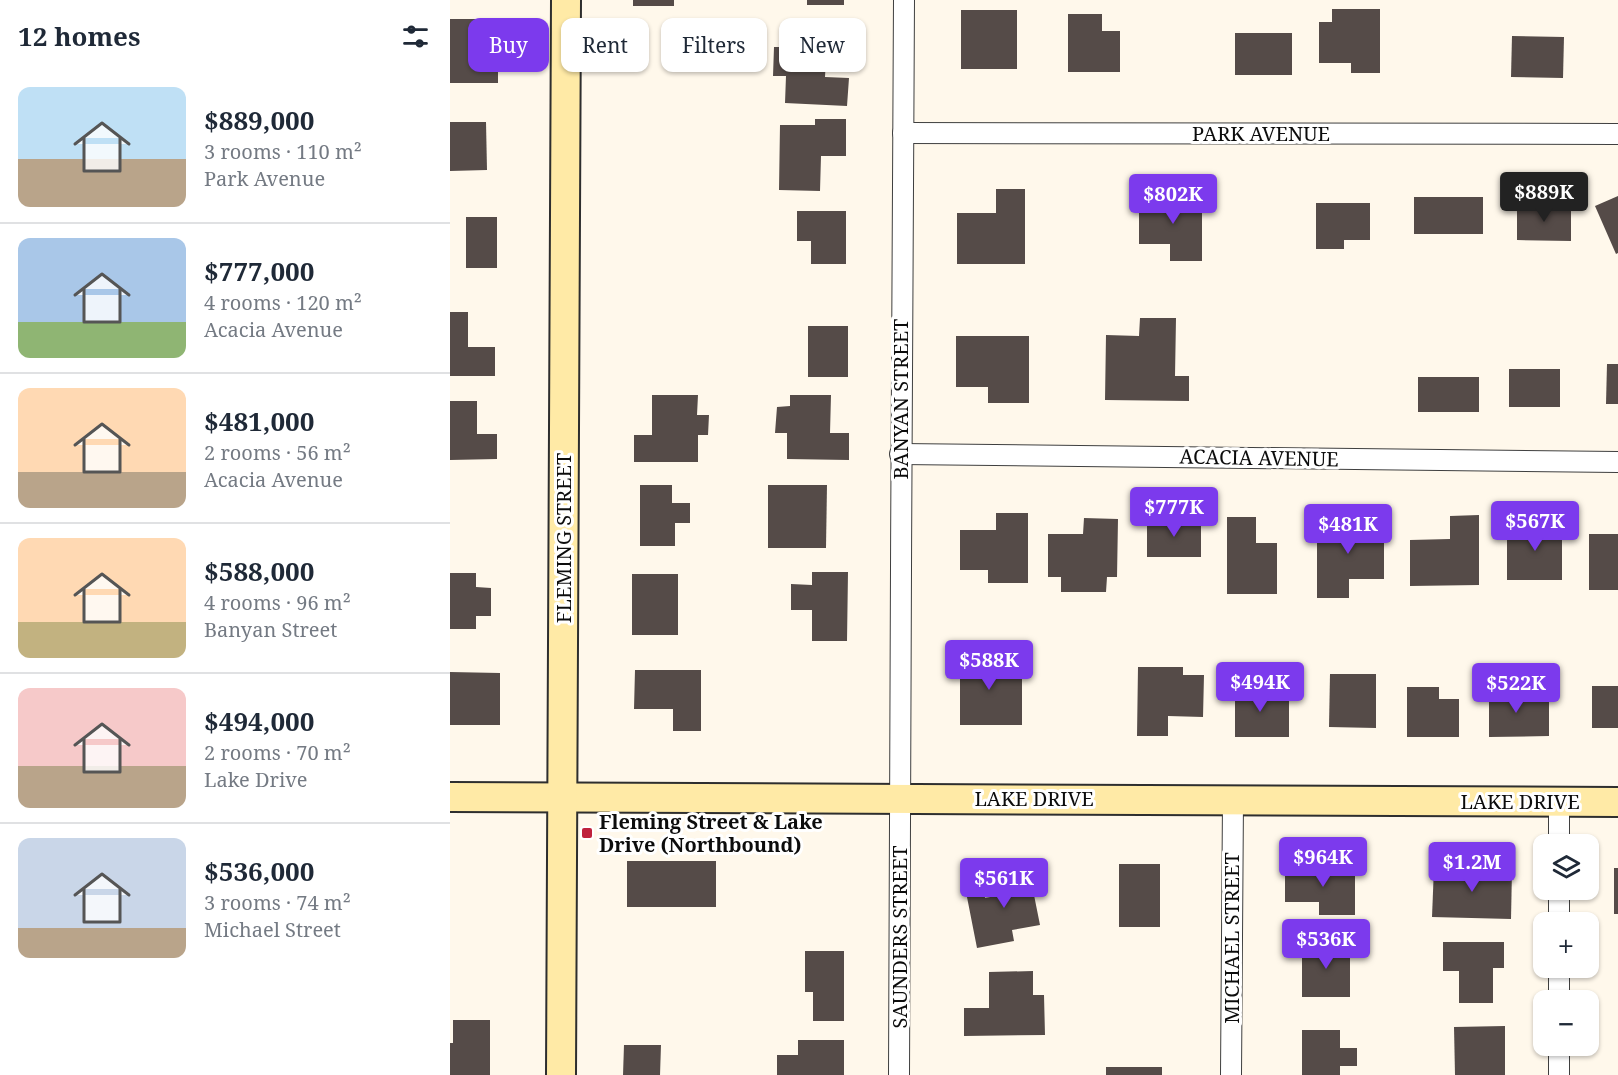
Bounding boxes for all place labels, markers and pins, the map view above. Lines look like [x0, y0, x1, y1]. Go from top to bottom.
pin: $889K [1502, 172, 1586, 223]
pin: $802K [1131, 174, 1215, 225]
pin: $777K [1132, 487, 1216, 538]
pin: $567K [1493, 501, 1577, 552]
pin: $481K [1306, 504, 1390, 555]
pin: $588K [947, 640, 1031, 691]
pin: $494K [1218, 662, 1302, 713]
pin: $522K [1474, 663, 1558, 714]
place label: Fleming Street & Lake Drive (Northbound) [599, 808, 823, 858]
marker: Fleming Street & Lake Drive (Northbound) [580, 826, 594, 840]
pin: $964K [1281, 837, 1365, 888]
pin: $1.2M [1430, 842, 1514, 893]
pin: $561K [962, 858, 1046, 909]
pin: $536K [1284, 919, 1368, 970]

